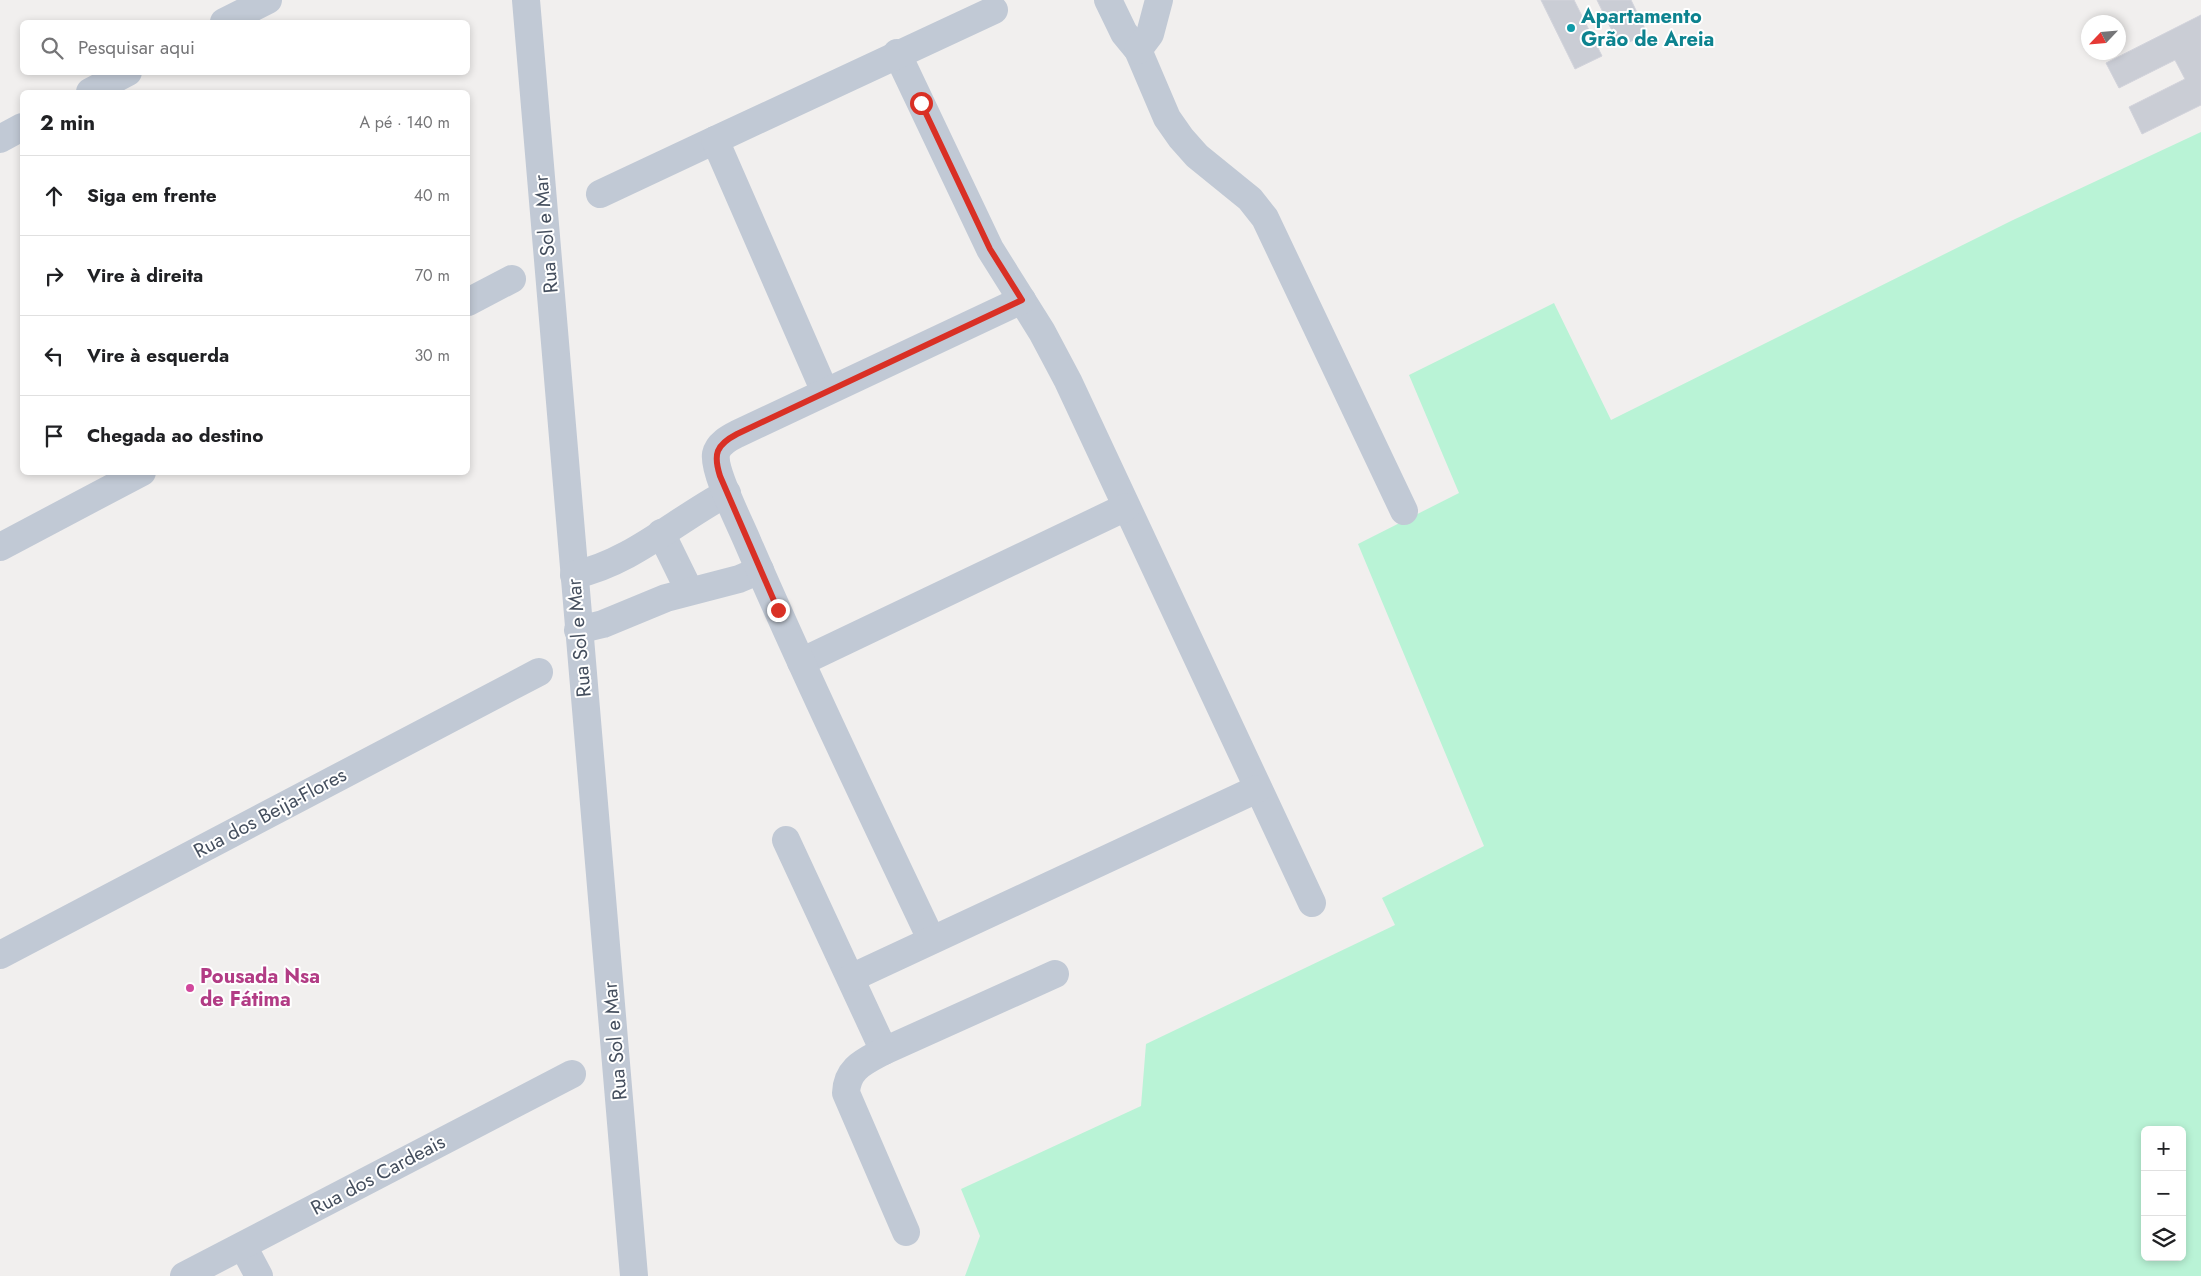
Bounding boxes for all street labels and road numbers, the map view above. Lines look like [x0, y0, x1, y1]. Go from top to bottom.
street label: Rua Sol e Mar [526, 173, 566, 294]
street label: Rua Sol e Mar [559, 577, 599, 698]
street label: Rua dos Beija-Flores [188, 760, 352, 866]
street label: Rua Sol e Mar [595, 980, 635, 1101]
street label: Rua dos Cardeais [306, 1127, 450, 1223]

